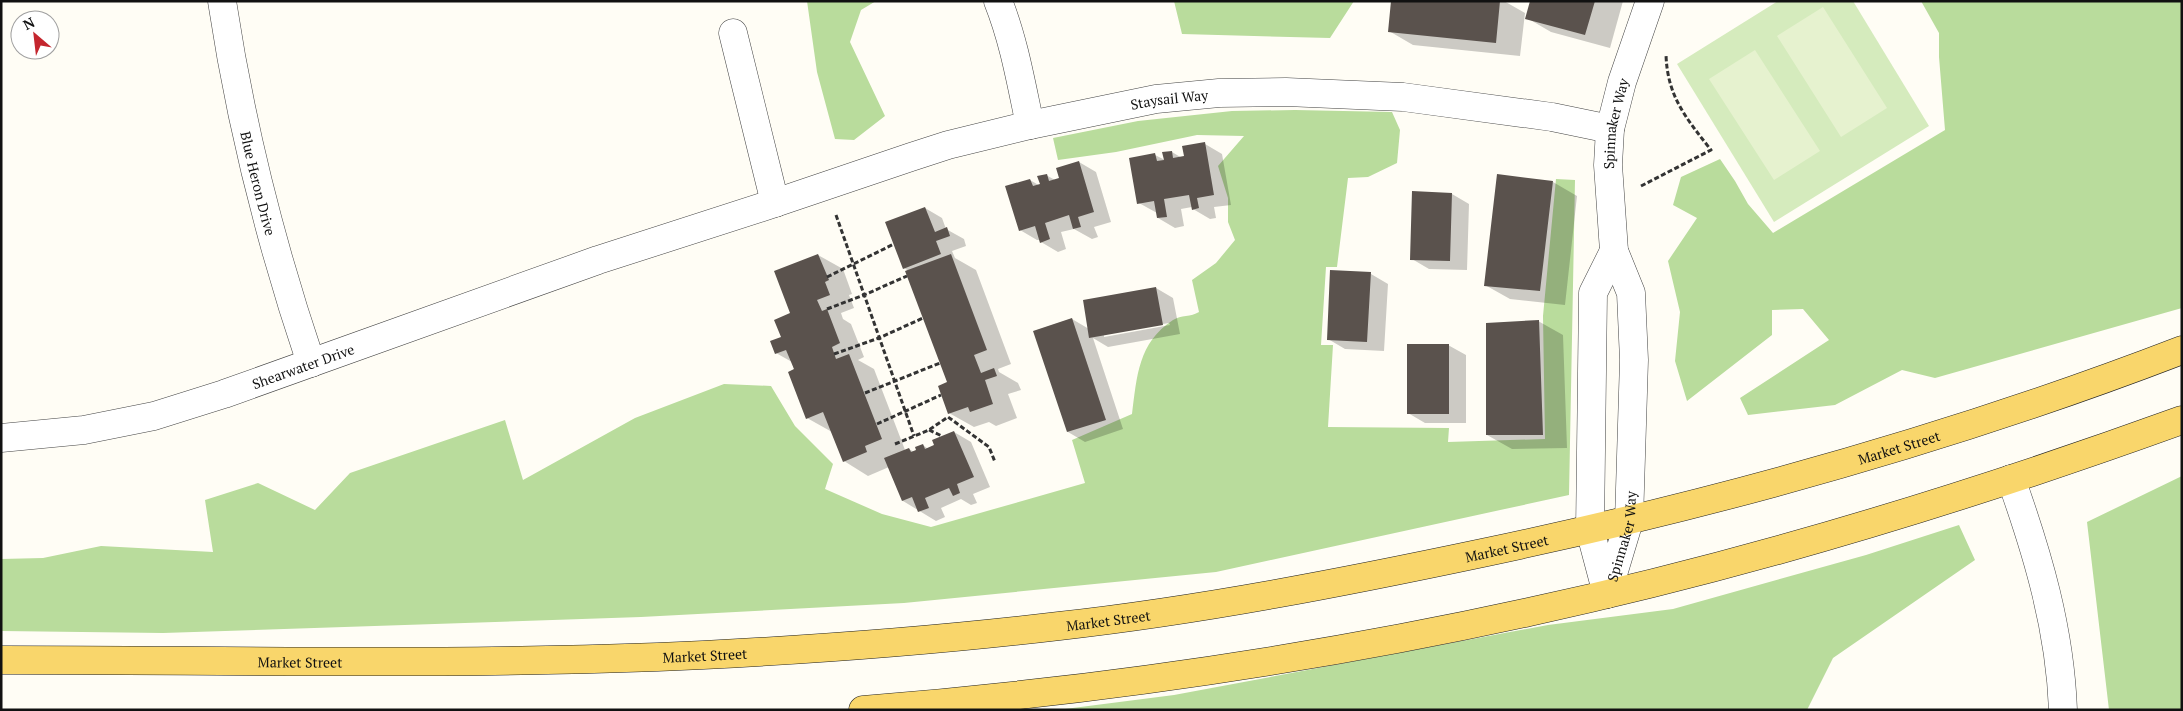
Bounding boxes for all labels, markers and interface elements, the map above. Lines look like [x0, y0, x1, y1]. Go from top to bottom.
north arrow [10, 10, 60, 60]
text: N [20, 12, 38, 34]
street label: Spinnaker Way [1598, 74, 1633, 170]
street label: Staysail Way [1129, 85, 1210, 114]
street label: Blue Heron Drive [237, 129, 281, 238]
street label: Shearwater Drive [249, 339, 357, 393]
street label: Market Street [1856, 425, 1943, 468]
street label: Spinnaker Way [1602, 490, 1639, 584]
street label: Market Street [1463, 529, 1551, 566]
street label: Market Street [1065, 605, 1152, 635]
street label: Market Street [662, 643, 749, 666]
street label: Market Street [258, 652, 343, 671]

